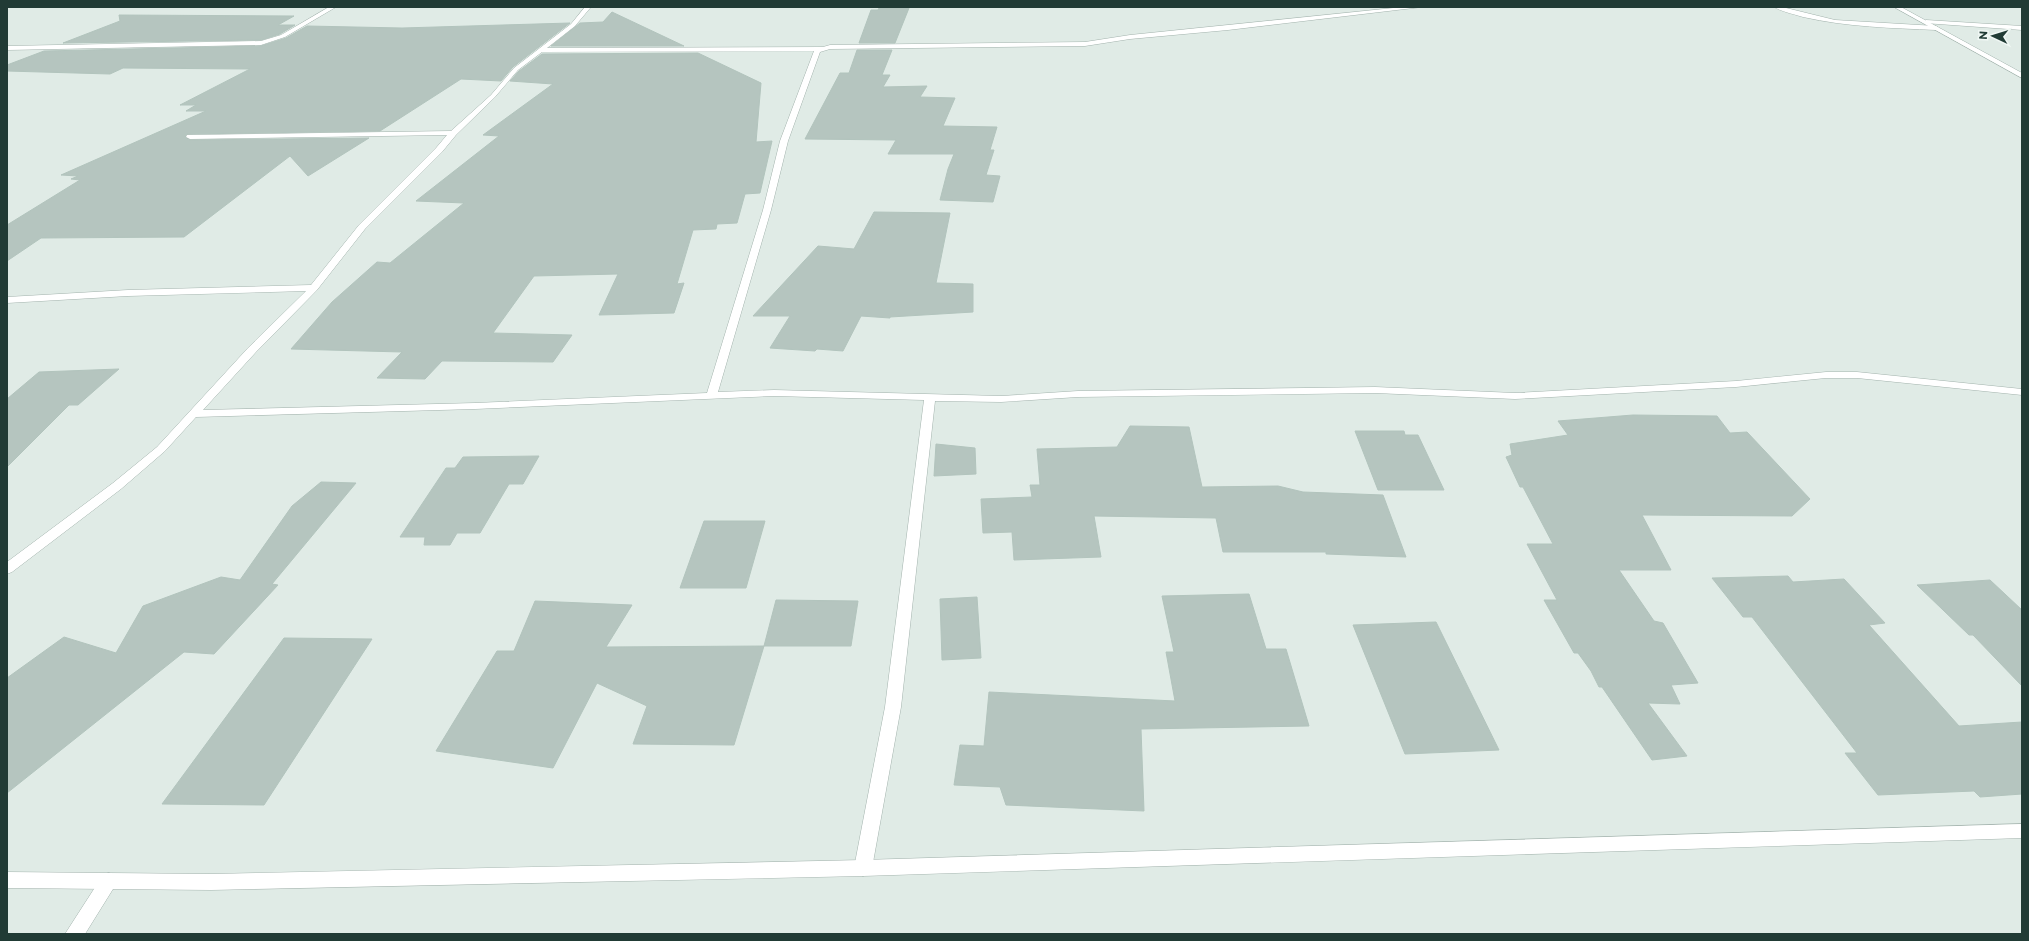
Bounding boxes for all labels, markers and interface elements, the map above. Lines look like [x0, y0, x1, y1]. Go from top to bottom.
north arrow [1973, 16, 2013, 56]
text: N [1976, 30, 1990, 40]

